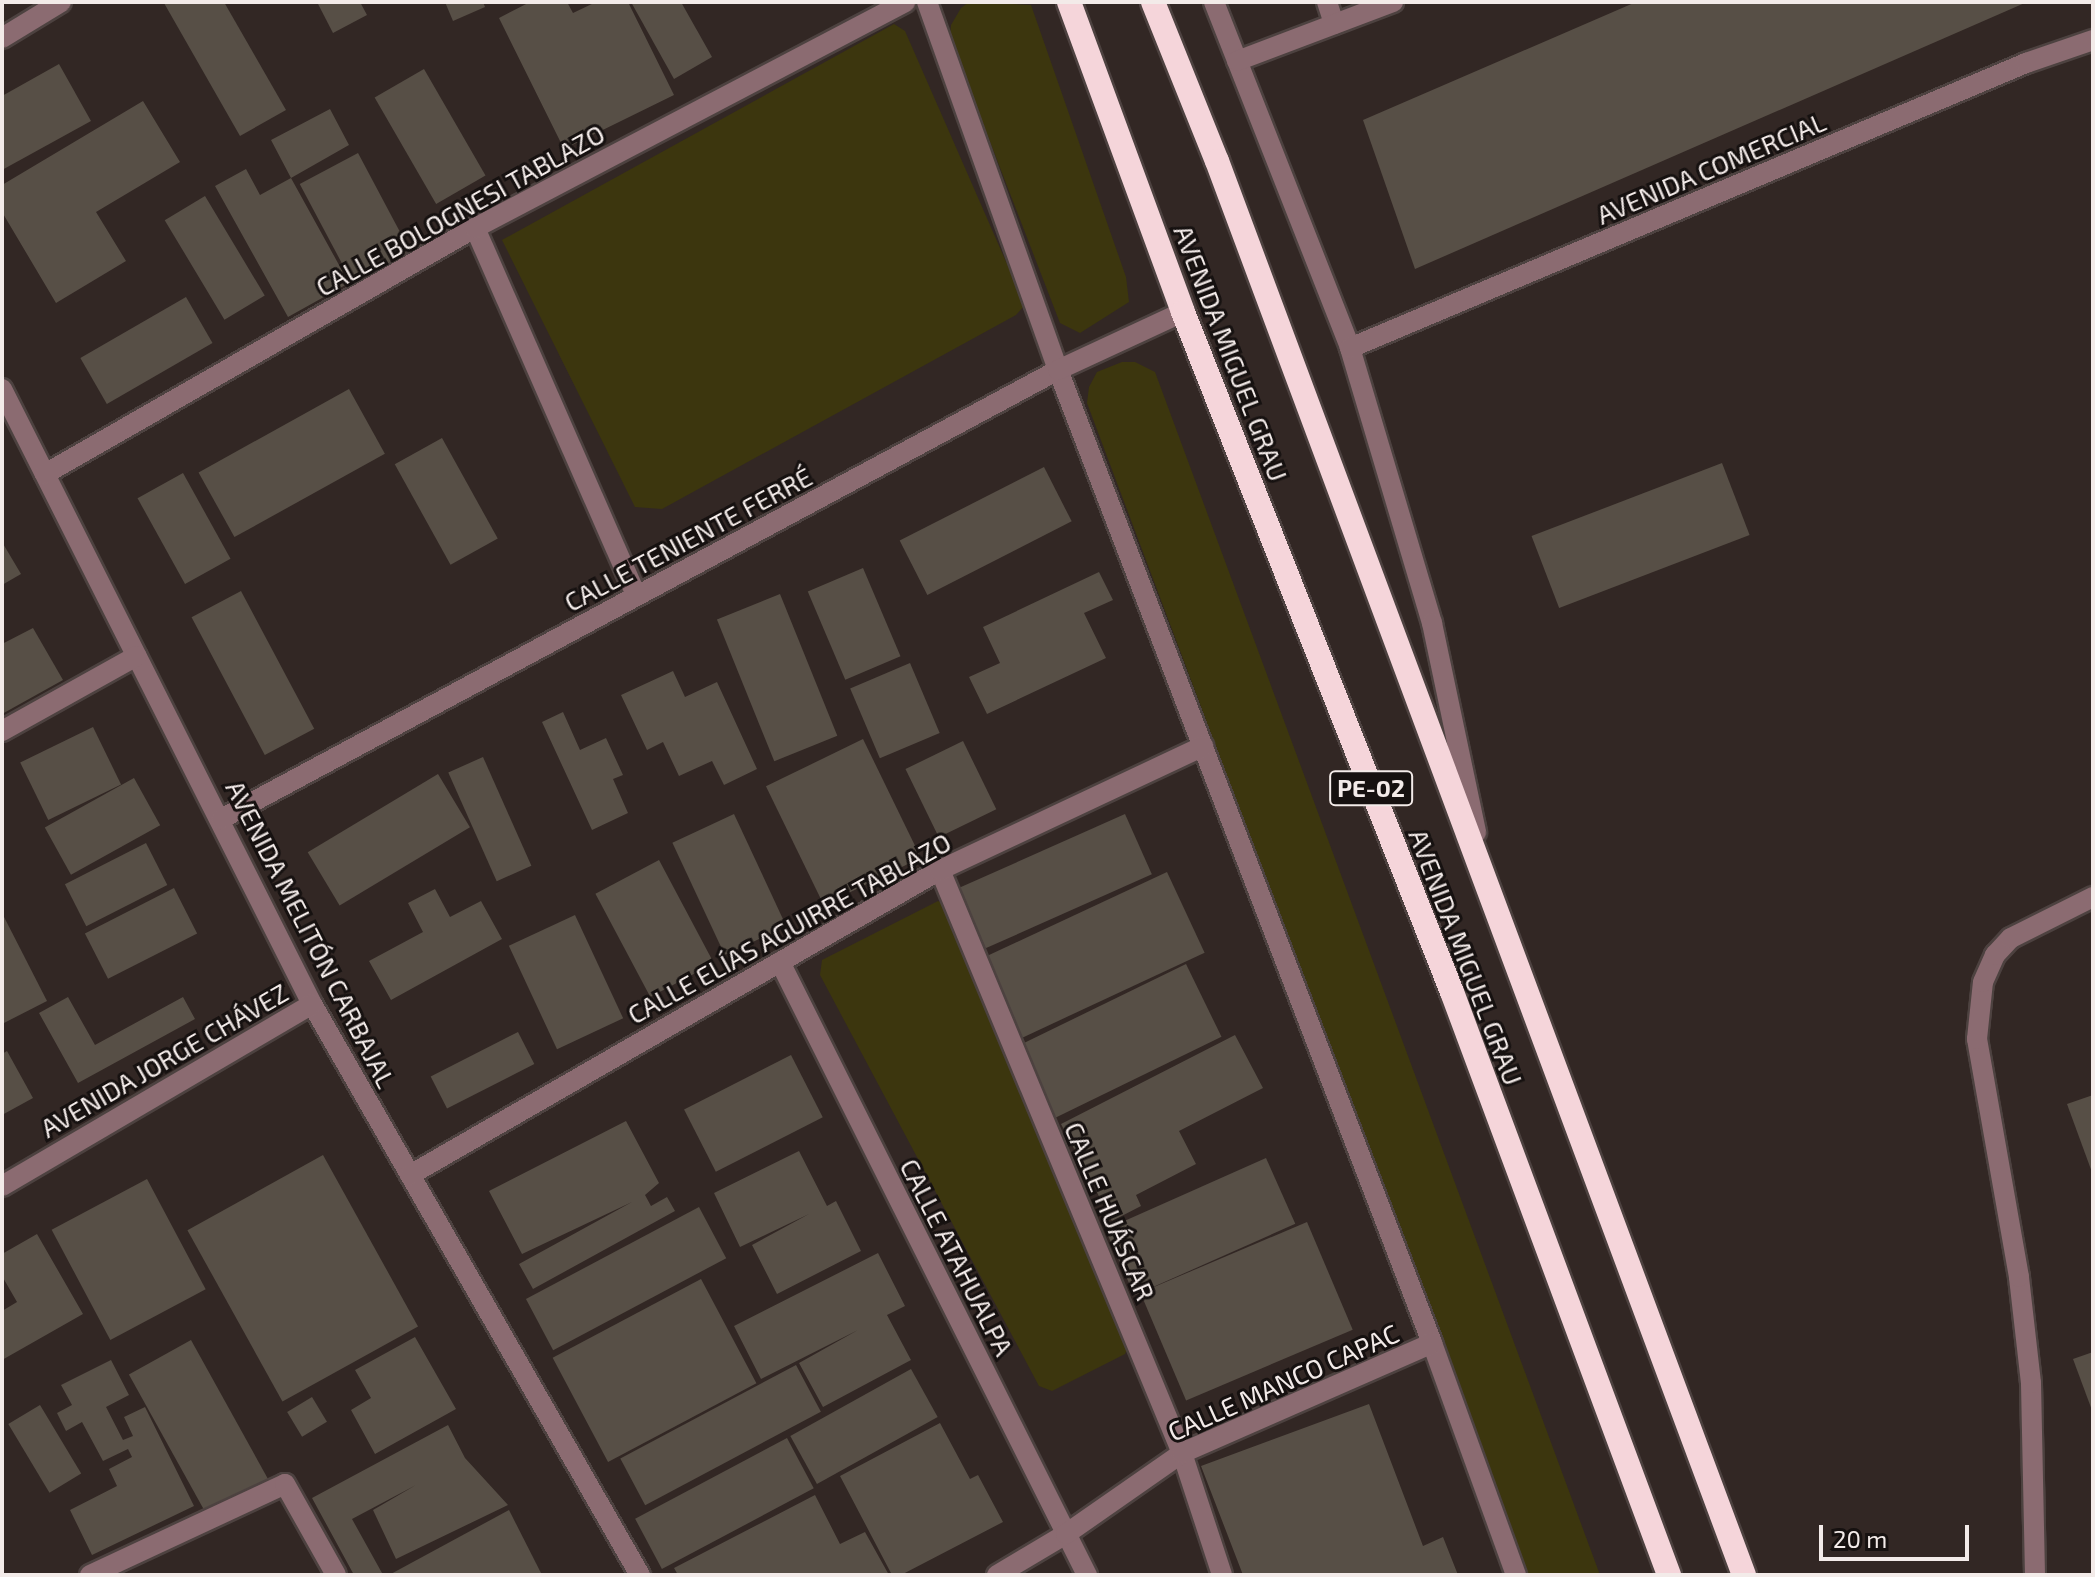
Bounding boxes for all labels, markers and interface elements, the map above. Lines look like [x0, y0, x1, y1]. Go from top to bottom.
street label: AVENIDA COMERCIAL [1591, 105, 1831, 231]
street label: CALLE BOLOGNESI TABLAZO [310, 117, 610, 303]
street label: AVENIDA MIGUEL GRAU [1168, 220, 1294, 486]
street label: CALLE TENIENTE FERRÉ [559, 460, 817, 618]
road number: PE-02 [1329, 768, 1413, 808]
street label: AVENIDA MELITÓN CARBAJAL [220, 775, 402, 1093]
street label: AVENIDA MIGUEL GRAU [1403, 824, 1529, 1090]
street label: CALLE ELÍAS AGUIRRE TABLAZO [622, 826, 956, 1030]
street label: AVENIDA JORGE CHÁVEZ [34, 976, 294, 1144]
street label: CALLE HUÁSCAR [1058, 1117, 1162, 1305]
street label: CALLE ATAHUALPA [894, 1153, 1020, 1361]
street label: CALLE MANCO CAPAC [1163, 1317, 1403, 1447]
scale bar [1823, 1509, 1973, 1559]
text: 20 m [1833, 1524, 1887, 1553]

